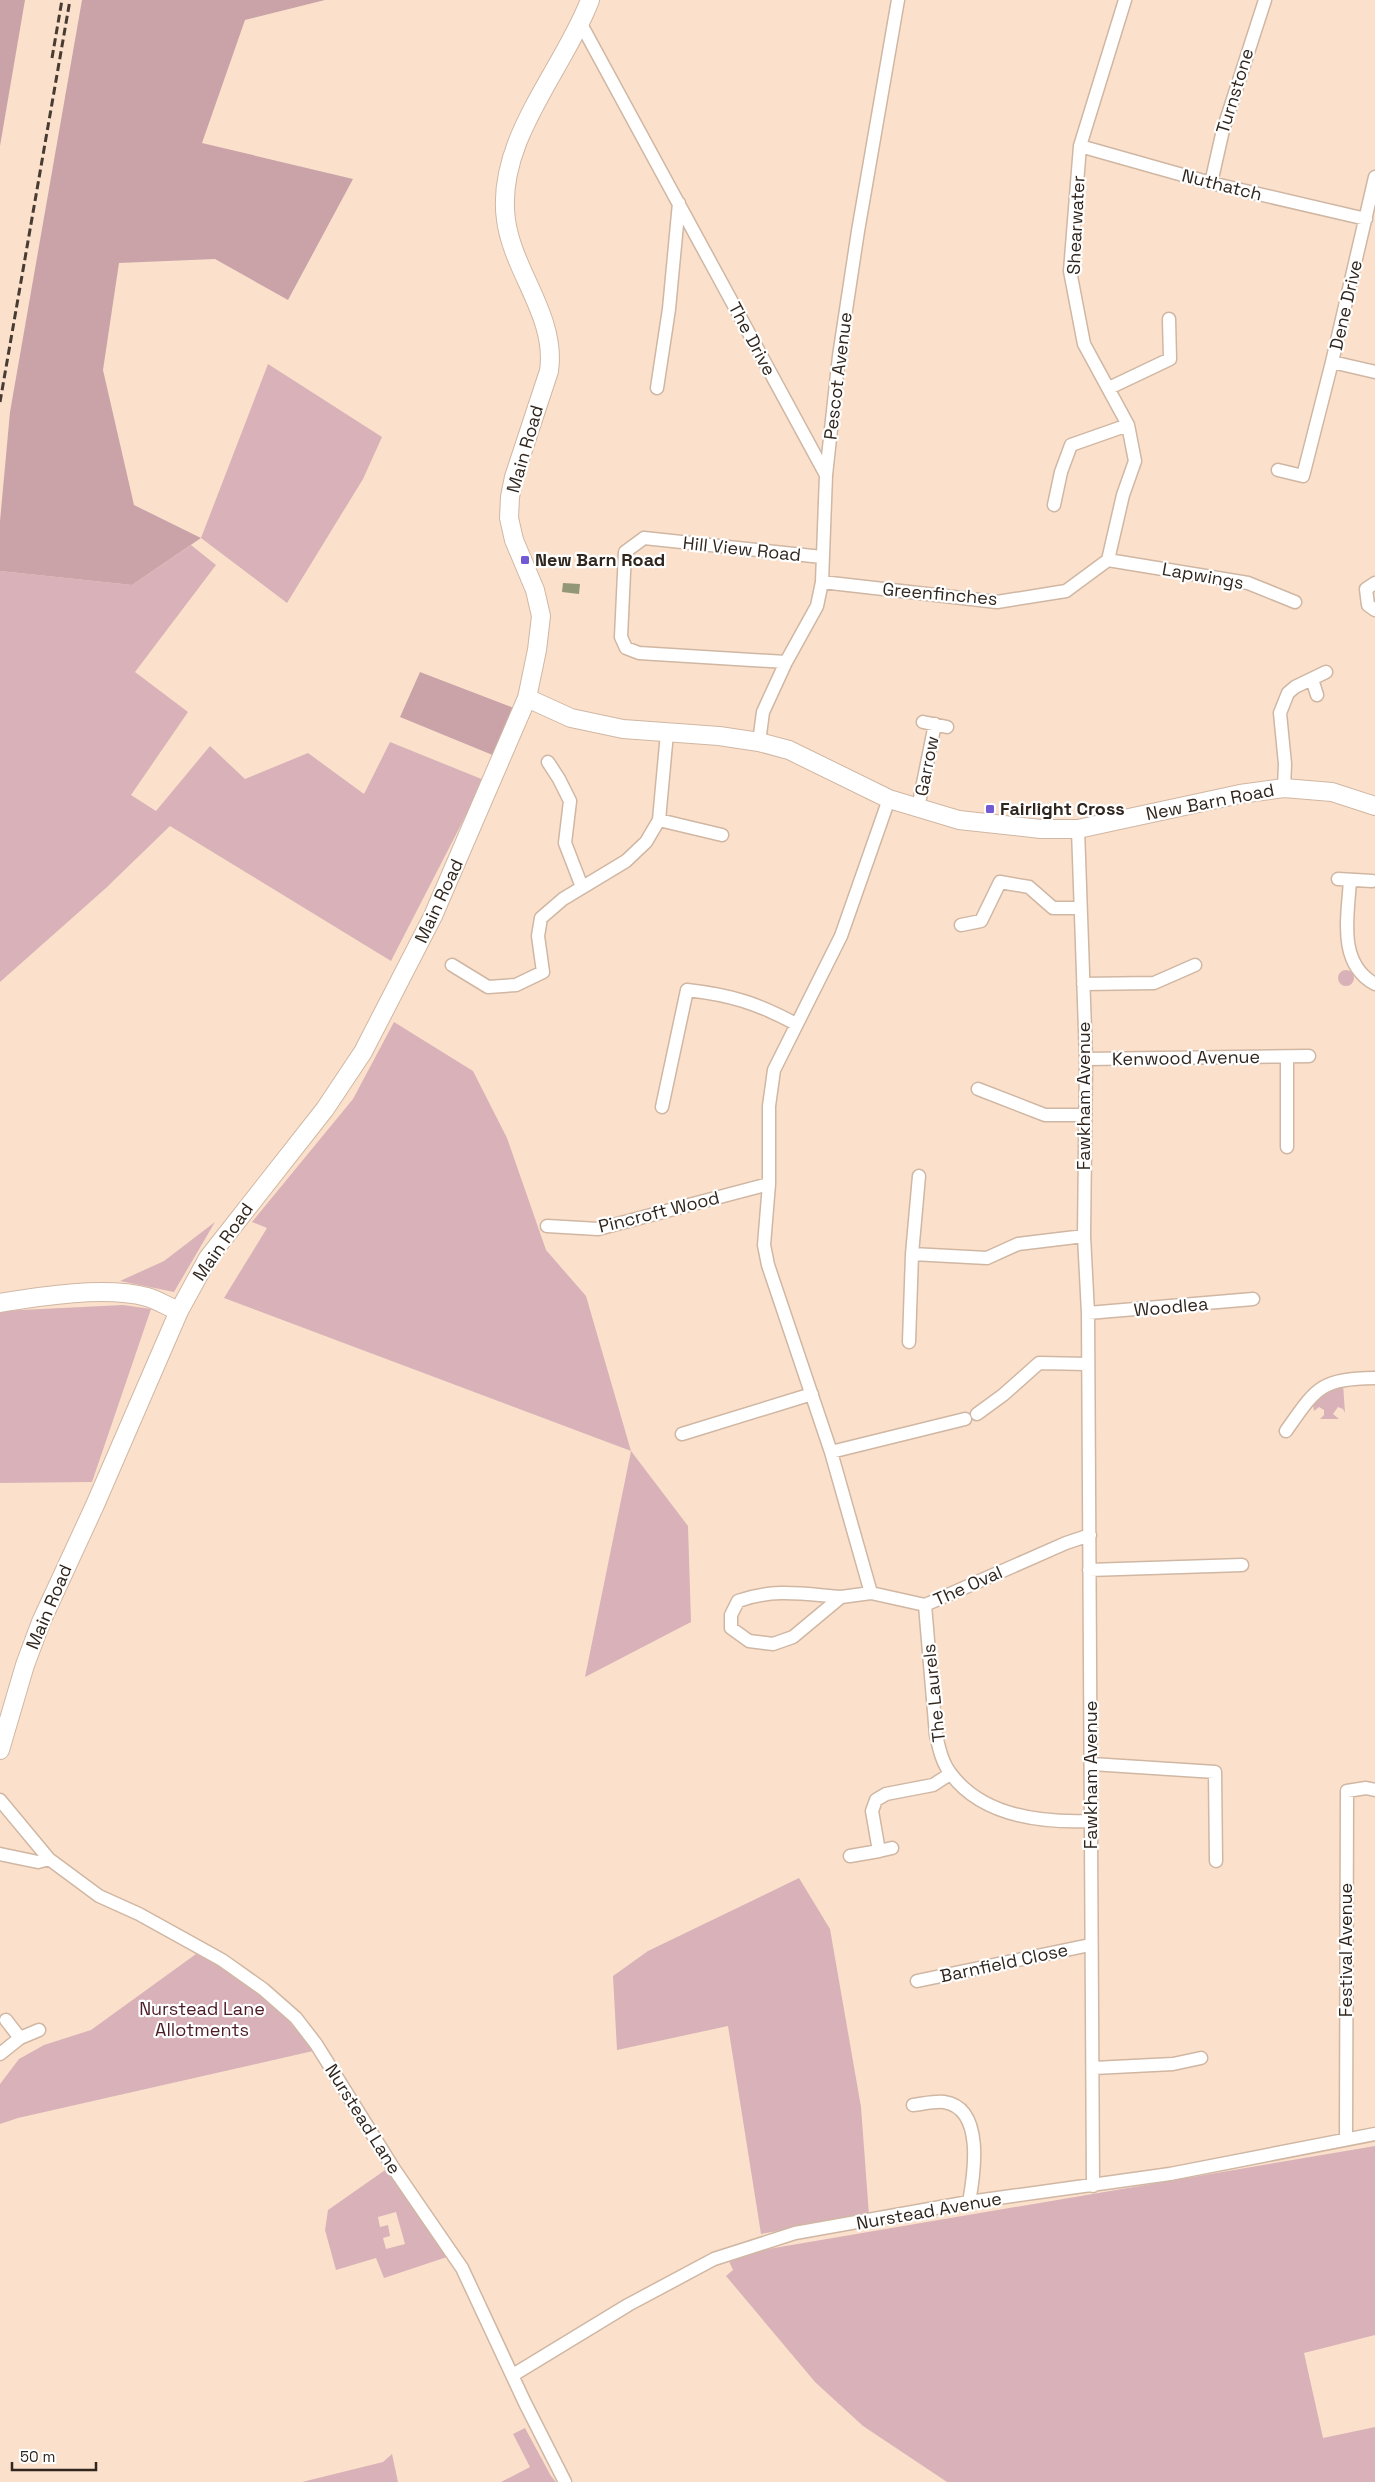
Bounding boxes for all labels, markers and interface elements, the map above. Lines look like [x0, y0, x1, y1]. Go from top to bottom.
street label: Turnstone [1211, 45, 1258, 136]
street label: Nuthatch [1180, 163, 1265, 206]
street label: Shearwater [1061, 175, 1090, 275]
street label: Dene Drive [1324, 257, 1367, 352]
street label: The Drive [724, 298, 781, 379]
street label: Pescot Avenue [818, 311, 857, 441]
street label: Main Road [501, 402, 548, 495]
street label: Hill View Road [682, 531, 802, 566]
place label: New Barn Road [535, 548, 665, 571]
marker: New Barn Road [519, 554, 531, 566]
street label: Lapwings [1160, 557, 1246, 594]
street label: Greenfinches [882, 577, 998, 610]
street label: Garrow [909, 734, 944, 798]
street label: New Barn Road [1144, 778, 1276, 825]
place label: Fairlight Cross [1000, 797, 1125, 820]
marker: Fairlight Cross [984, 803, 996, 815]
street label: Main Road [409, 855, 468, 947]
street label: Fawkham Avenue [1072, 1022, 1095, 1170]
street label: Kenwood Avenue [1112, 1045, 1260, 1070]
street label: Pincroft Wood [596, 1185, 722, 1238]
street label: Main Road [187, 1198, 258, 1285]
street label: Woodlea [1133, 1292, 1209, 1321]
street label: The Oval [930, 1560, 1006, 1611]
street label: Main Road [20, 1561, 77, 1653]
street label: The Laurels [917, 1643, 950, 1743]
street label: Fawkham Avenue [1079, 1701, 1102, 1849]
street label: Festival Avenue [1334, 1883, 1357, 2017]
street label: Barnfield Close [938, 1938, 1070, 1987]
park label: Nurstead Lane Allotments [139, 1997, 265, 2041]
street label: Nurstead Lane [320, 2059, 406, 2178]
street label: Nurstead Avenue [854, 2186, 1003, 2235]
scale bar [12, 2440, 96, 2472]
text: 50 m [20, 2447, 55, 2466]

